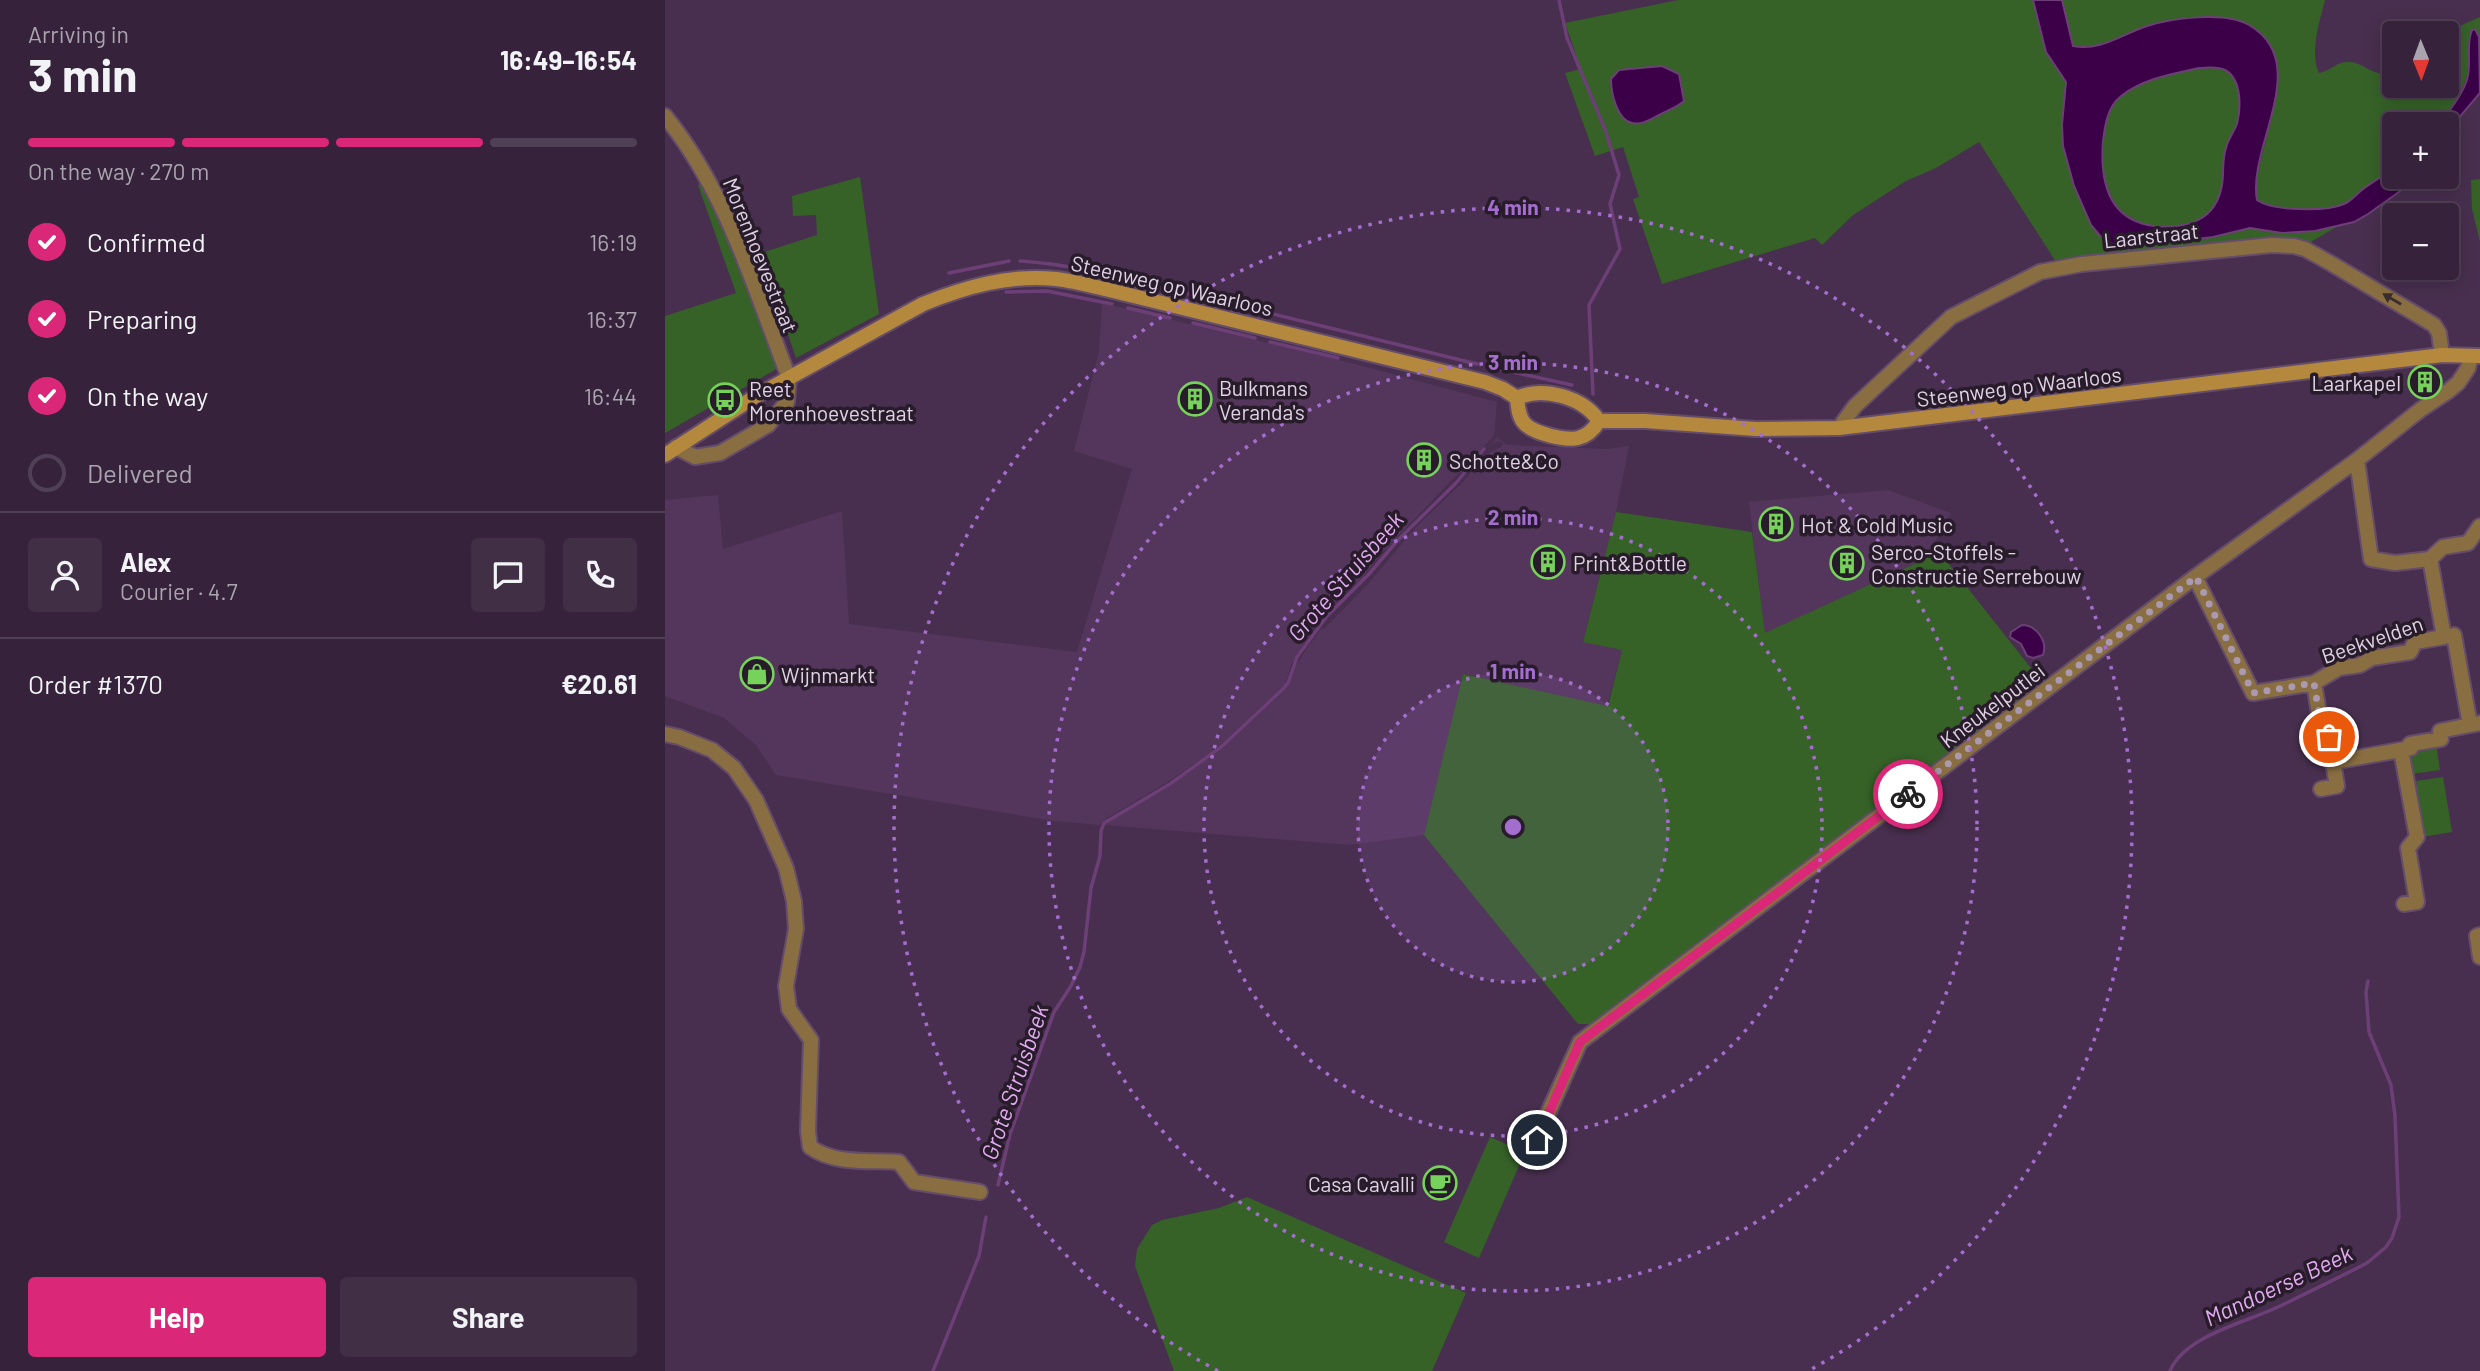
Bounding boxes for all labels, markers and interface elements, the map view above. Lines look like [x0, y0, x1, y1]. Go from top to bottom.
text: Arriving in [28, 20, 129, 48]
north arrow [2382, 21, 2459, 98]
map controls [2382, 21, 2459, 280]
text: 16:49–16:54 [500, 44, 637, 75]
text: 3 min [28, 46, 137, 101]
button: + [2382, 112, 2459, 189]
text: On the way · 270 m [28, 157, 209, 185]
street label: Morenhoevestraat [719, 174, 803, 336]
text: 4 min [1487, 194, 1539, 219]
button: − [2382, 203, 2459, 280]
street label: Laarstraat [2102, 218, 2200, 252]
icon: check [28, 223, 66, 261]
text: Confirmed [87, 226, 206, 257]
text: 16:19 [589, 228, 637, 256]
street label: Steenweg op Waarloos [1069, 250, 1275, 320]
one-way arrow [2382, 293, 2401, 305]
icon: check [28, 300, 66, 338]
text: Preparing [87, 303, 197, 334]
text: 16:37 [587, 305, 637, 333]
text: 3 min [1488, 349, 1538, 374]
street label: Steenweg op Waarloos [1915, 361, 2123, 411]
building icon: Laarkapel [2406, 363, 2444, 401]
place label: Laarkapel [2311, 370, 2401, 395]
place label: Bulkmans Veranda's [1219, 375, 1308, 424]
place label: Reet Morenhoevestraat [749, 376, 914, 425]
icon: check [28, 377, 66, 415]
text: On the way [87, 380, 208, 411]
building icon: Bulkmans Veranda's [1176, 380, 1214, 418]
bus stop icon: Reet Morenhoevestraat [706, 381, 744, 419]
text: 16:44 [584, 382, 637, 410]
building icon: Schotte&Co [1405, 441, 1443, 479]
place label: Schotte&Co [1449, 448, 1559, 473]
text: Delivered [87, 457, 193, 488]
text: 2 min [1488, 504, 1538, 529]
water label: Grote Struisbeek [1281, 505, 1409, 647]
building icon: Hot & Cold Music [1757, 505, 1795, 543]
place label: Hot & Cold Music [1801, 512, 1953, 537]
button: person [28, 538, 102, 612]
button: chat [471, 538, 545, 612]
button: phone [563, 538, 637, 612]
place label: Serco-Stoffels - Constructie Serrebouw [1871, 539, 2081, 588]
building icon: Print&Bottle [1529, 543, 1567, 581]
building icon: Serco-Stoffels - Constructie Serrebouw [1828, 544, 1866, 582]
text: Alex [120, 546, 171, 577]
place label: Print&Bottle [1573, 550, 1687, 575]
text: Courier · 4.7 [120, 577, 238, 605]
street label: Beekvelden [2318, 610, 2426, 668]
shop icon: Wijnmarkt [738, 655, 776, 693]
text: 1 min [1490, 658, 1536, 683]
street label: Kneukelputlei [1935, 658, 2049, 752]
place label: Wijnmarkt [781, 662, 875, 687]
text: Order #1370 [28, 668, 163, 699]
text: €20.61 [561, 668, 637, 699]
pin [2299, 707, 2359, 767]
icon: bag [2310, 718, 2348, 756]
courier [1873, 759, 1943, 829]
icon: bike [1889, 775, 1927, 813]
centre of rings [1501, 815, 1525, 839]
water label: Grote Struisbeek [974, 1001, 1054, 1163]
pin [1507, 1110, 1567, 1170]
icon: home [1518, 1121, 1556, 1159]
cafe icon: Casa Cavalli [1421, 1164, 1459, 1202]
place label: Casa Cavalli [1308, 1171, 1415, 1196]
water label: Mandoerse Beek [2199, 1238, 2357, 1332]
button: Help [28, 1277, 326, 1357]
button: Share [340, 1277, 637, 1357]

